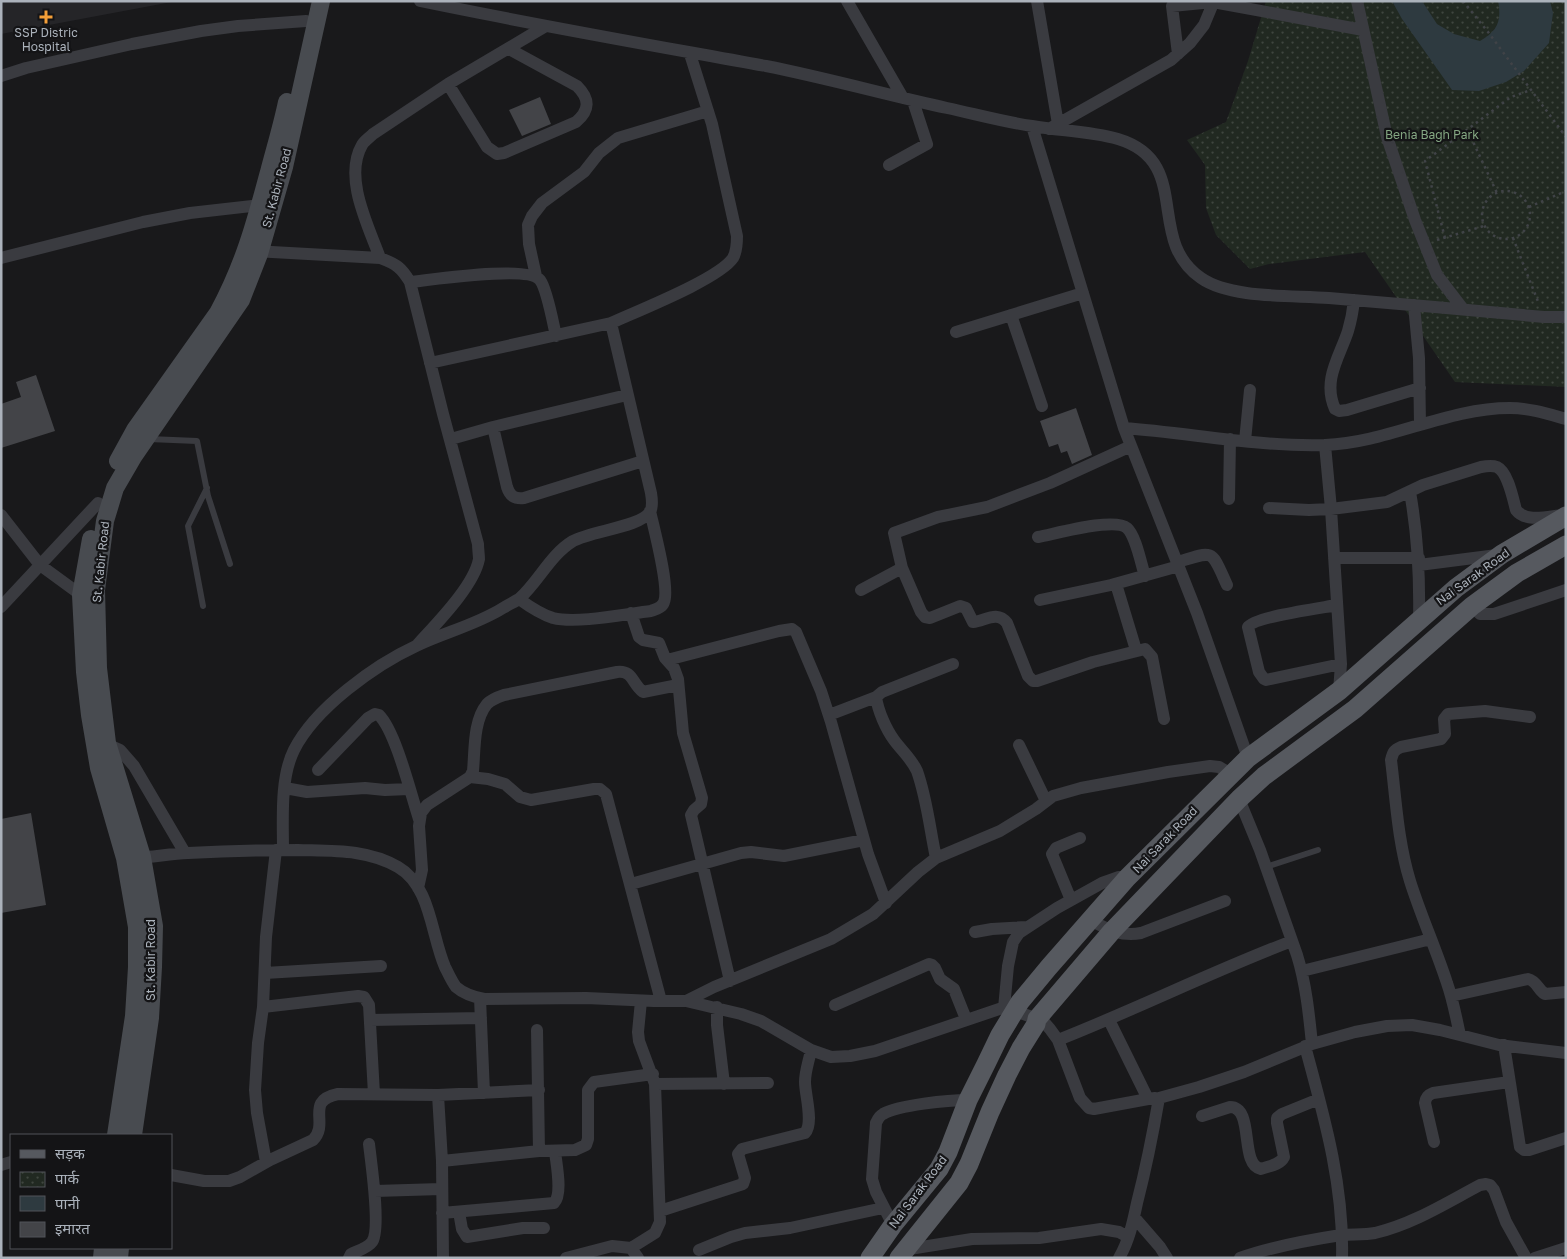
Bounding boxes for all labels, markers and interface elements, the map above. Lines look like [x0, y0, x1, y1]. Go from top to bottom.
marker: SSP Distric Hospital [39, 10, 53, 24]
place label: SSP Distric Hospital [14, 25, 78, 54]
park label: Benia Bagh Park [1385, 127, 1479, 142]
street label: St. Kabir Road [259, 146, 294, 229]
street label: St. Kabir Road [89, 520, 112, 603]
street label: Nai Sarak Road [1433, 545, 1512, 608]
street label: Nai Sarak Road [1129, 803, 1200, 876]
street label: St. Kabir Road [143, 919, 158, 1001]
legend [10, 1134, 172, 1249]
text: सड़क [55, 1144, 85, 1162]
street label: Nai Sarak Road [885, 1152, 950, 1231]
text: पार्क [55, 1169, 79, 1187]
text: पानी [55, 1194, 81, 1212]
text: इमारत [55, 1219, 90, 1237]

